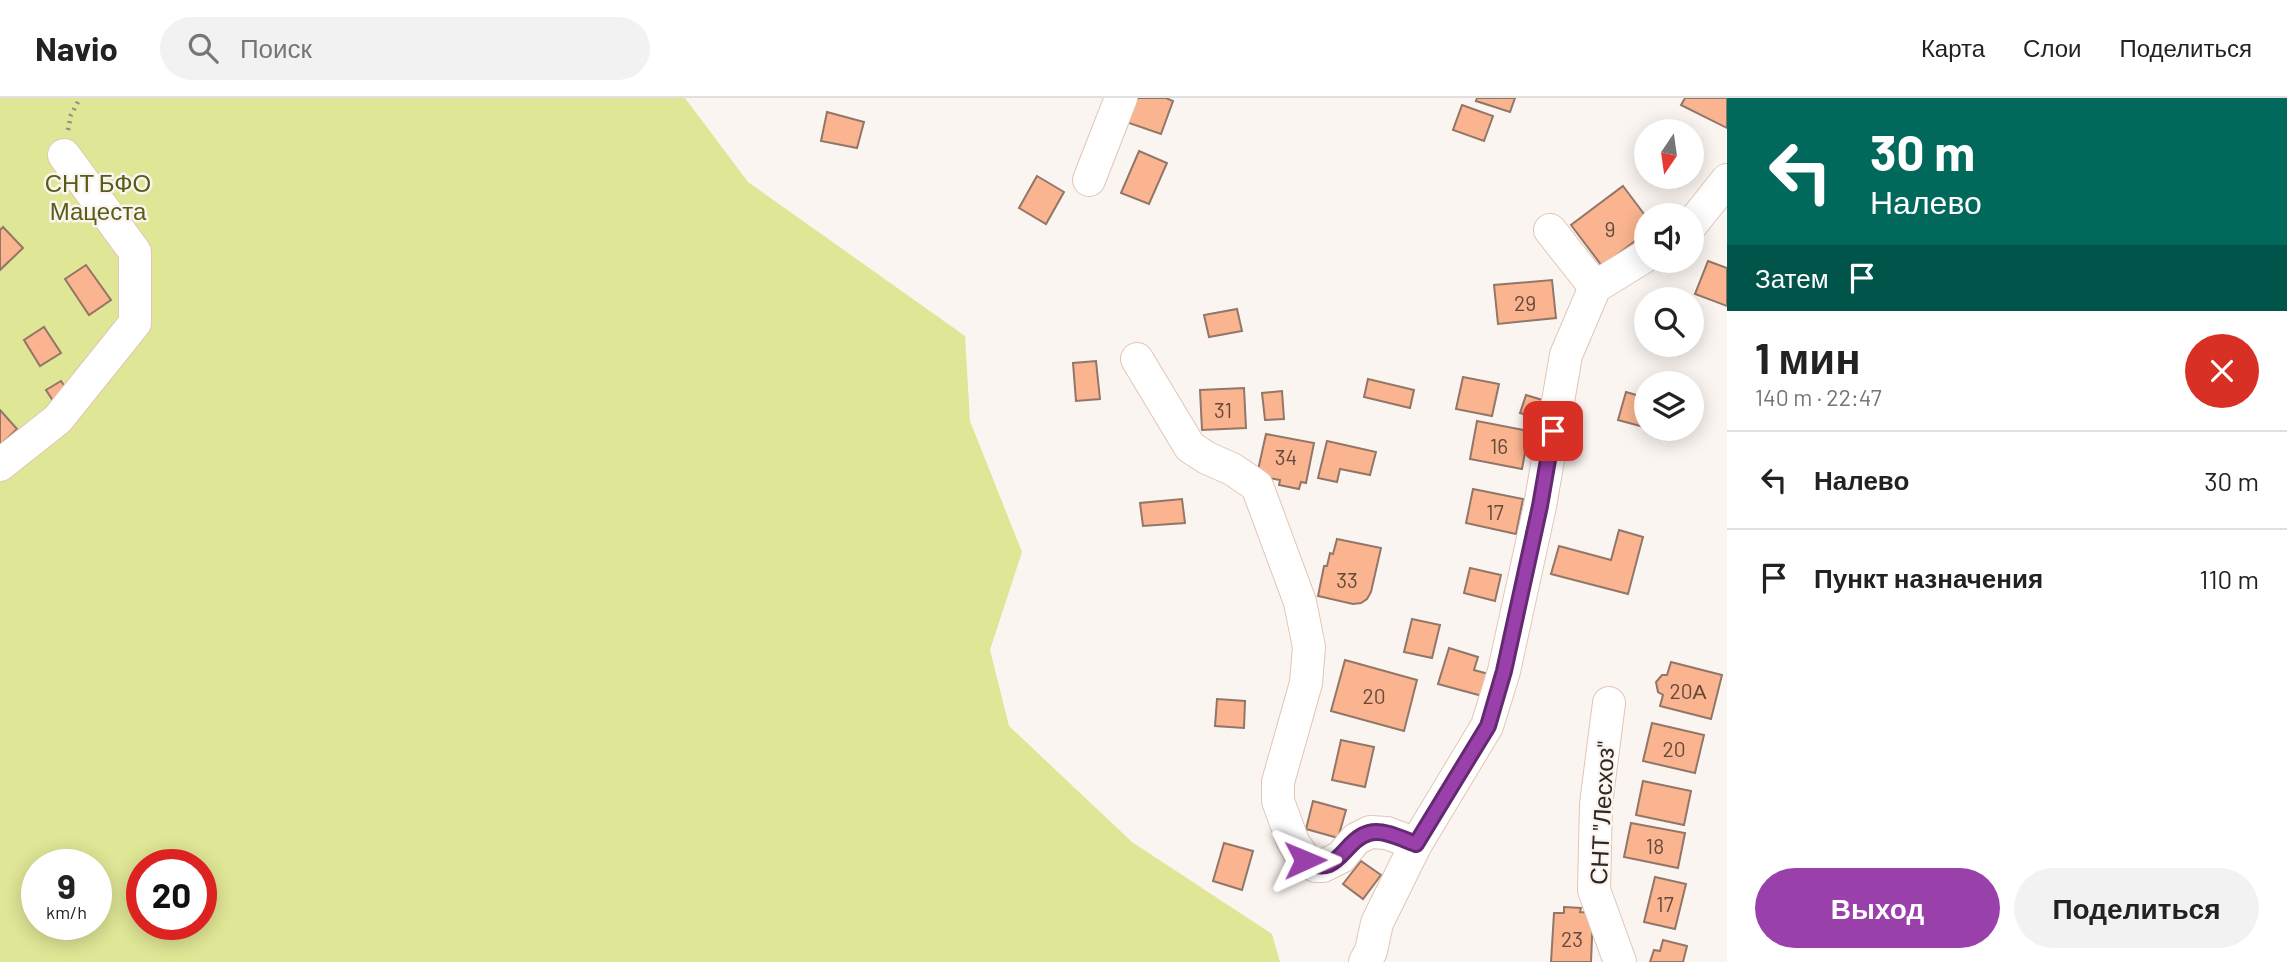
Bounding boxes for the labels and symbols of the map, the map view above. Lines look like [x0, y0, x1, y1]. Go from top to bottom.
north arrow [1634, 119, 1704, 189]
park label: СНТ БФО Мацеста [45, 168, 151, 225]
house number: 9 [1605, 216, 1615, 241]
house number: 29 [1514, 290, 1536, 315]
house number: 31 [1214, 397, 1232, 422]
pin [1523, 401, 1583, 461]
house number: 16 [1490, 433, 1508, 458]
house number: 34 [1275, 444, 1297, 469]
house number: 17 [1486, 499, 1504, 524]
house number: 33 [1336, 567, 1358, 592]
house number: 20А [1669, 678, 1707, 703]
house number: 20 [1362, 683, 1386, 708]
house number: 20 [1662, 736, 1686, 761]
street label: СНТ "Лесхоз" [1583, 741, 1619, 885]
position arrow [1268, 823, 1342, 897]
house number: 18 [1646, 833, 1664, 858]
speed limit sign: 20 [126, 849, 217, 940]
house number: 17 [1656, 891, 1674, 916]
house number: 23 [1561, 926, 1583, 951]

